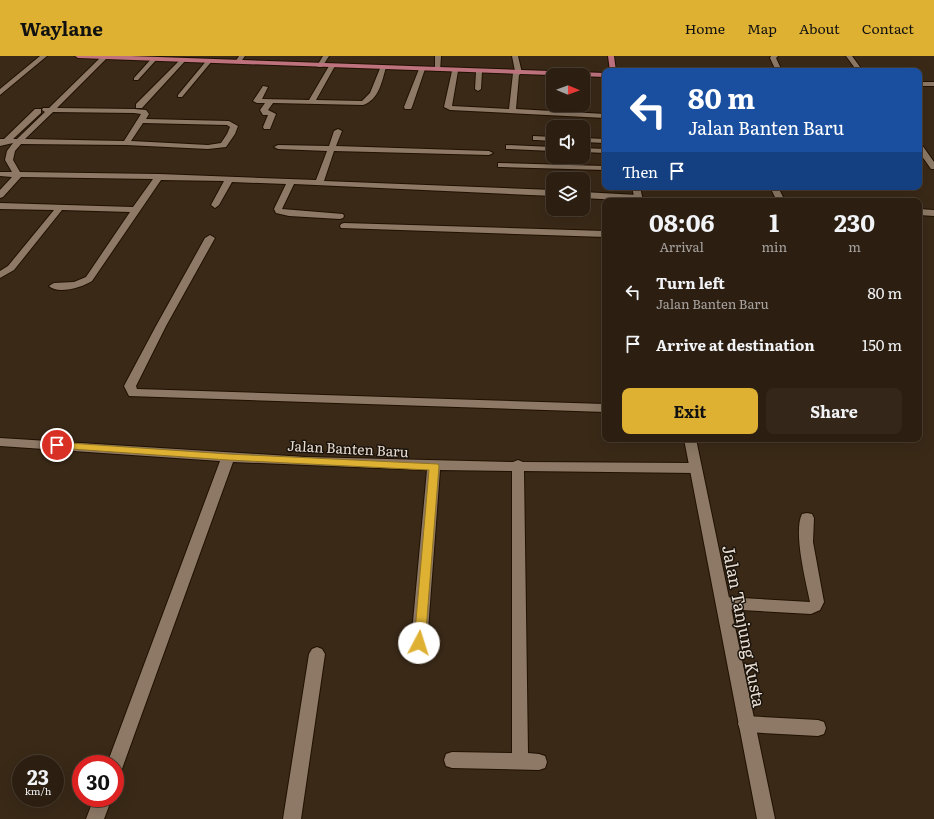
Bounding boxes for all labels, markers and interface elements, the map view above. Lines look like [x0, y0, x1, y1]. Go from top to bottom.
text: Waylane [20, 14, 103, 42]
text: Home [685, 18, 725, 38]
text: Map [747, 18, 777, 38]
text: About [799, 18, 840, 38]
text: Contact [862, 18, 914, 38]
north arrow [546, 68, 590, 112]
map controls [546, 68, 590, 216]
text: 80 m [688, 76, 755, 118]
icon: left [622, 84, 674, 136]
text: Jalan Banten Baru [688, 114, 844, 141]
button: sound [546, 120, 590, 164]
text: Then [622, 160, 658, 183]
icon: arrive [666, 160, 688, 182]
button: layers [546, 172, 590, 216]
text: 08:06 [649, 204, 715, 239]
text: 1 [769, 204, 779, 239]
text: 230 [834, 204, 875, 239]
text: Arrival [660, 237, 704, 256]
text: min [762, 237, 787, 256]
text: m [848, 237, 861, 256]
text: Turn left [656, 271, 725, 294]
icon: left [622, 281, 644, 303]
text: 80 m [868, 281, 902, 304]
text: Jalan Banten Baru [656, 294, 769, 313]
icon: arrive [622, 333, 644, 355]
text: Arrive at destination [656, 333, 815, 356]
text: 150 m [862, 333, 902, 356]
button: Exit [622, 388, 758, 434]
button: Share [766, 388, 902, 434]
pin [40, 428, 74, 462]
icon: arrive [46, 434, 68, 456]
street label: Jalan Banten Baru [287, 435, 409, 461]
street label: Jalan Tanjung Kusta [717, 543, 773, 710]
position arrow [398, 622, 440, 664]
speed limit sign: 30 [72, 755, 124, 807]
text: 23 [27, 761, 49, 791]
text: km/h [25, 783, 51, 798]

